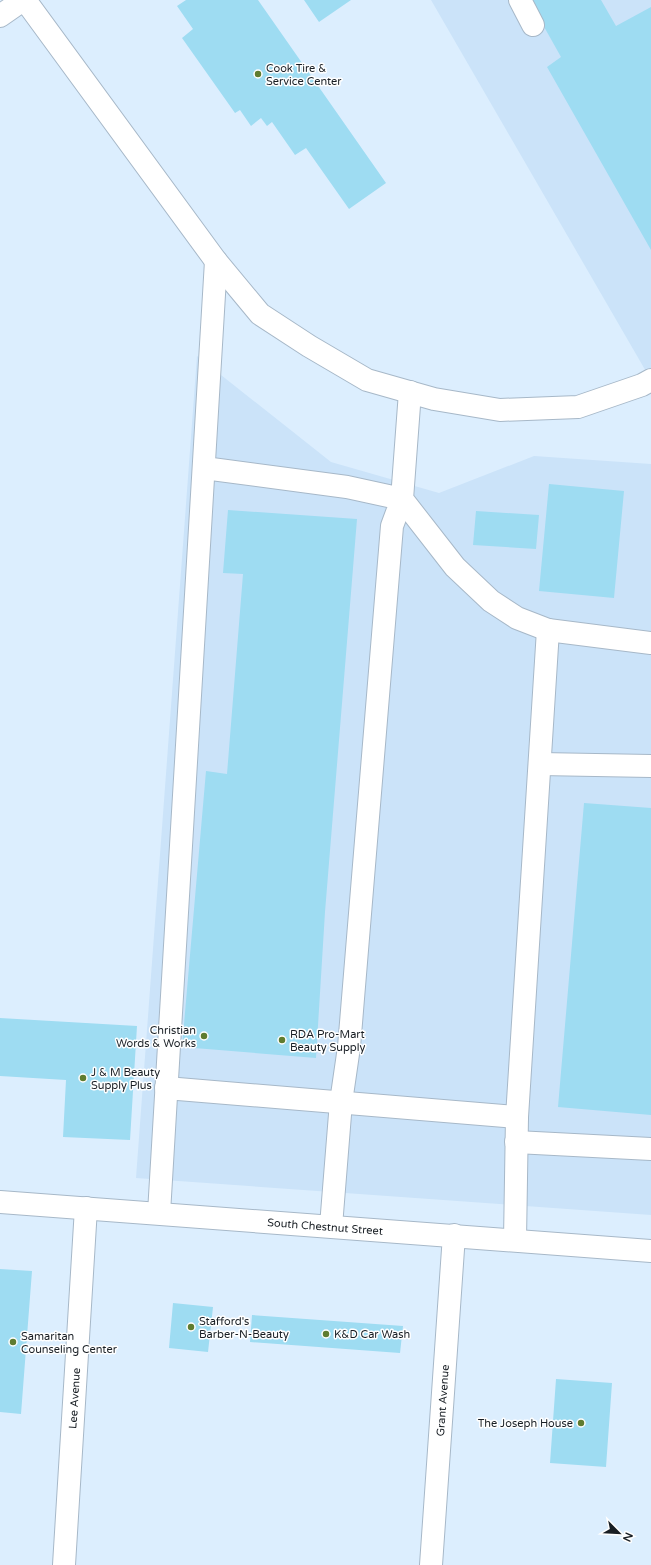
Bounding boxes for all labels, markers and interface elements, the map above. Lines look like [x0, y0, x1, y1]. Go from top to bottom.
place label: Cook Tire & Service Center [266, 62, 342, 88]
marker: Cook Tire & Service Center [253, 69, 263, 79]
place label: Christian Words & Works [116, 1024, 196, 1050]
place label: RDA Pro-Mart Beauty Supply [290, 1028, 366, 1054]
marker: Christian Words & Works [199, 1031, 209, 1041]
marker: RDA Pro-Mart Beauty Supply [277, 1035, 287, 1045]
place label: J & M Beauty Supply Plus [91, 1066, 160, 1092]
marker: J & M Beauty Supply Plus [78, 1073, 88, 1083]
street label: South Chestnut Street [267, 1216, 383, 1237]
place label: Stafford's Barber-N-Beauty [199, 1315, 289, 1341]
marker: Stafford's Barber-N-Beauty [186, 1322, 196, 1332]
place label: K&D Car Wash [334, 1328, 410, 1341]
marker: K&D Car Wash [321, 1329, 331, 1339]
place label: Samaritan Counseling Center [21, 1330, 118, 1356]
marker: Samaritan Counseling Center [8, 1337, 18, 1347]
street label: Grant Avenue [433, 1364, 451, 1437]
street label: Lee Avenue [66, 1367, 83, 1429]
place label: The Joseph House [478, 1417, 573, 1430]
marker: The Joseph House [576, 1418, 586, 1428]
north arrow [599, 1513, 639, 1553]
text: N [620, 1530, 635, 1544]

